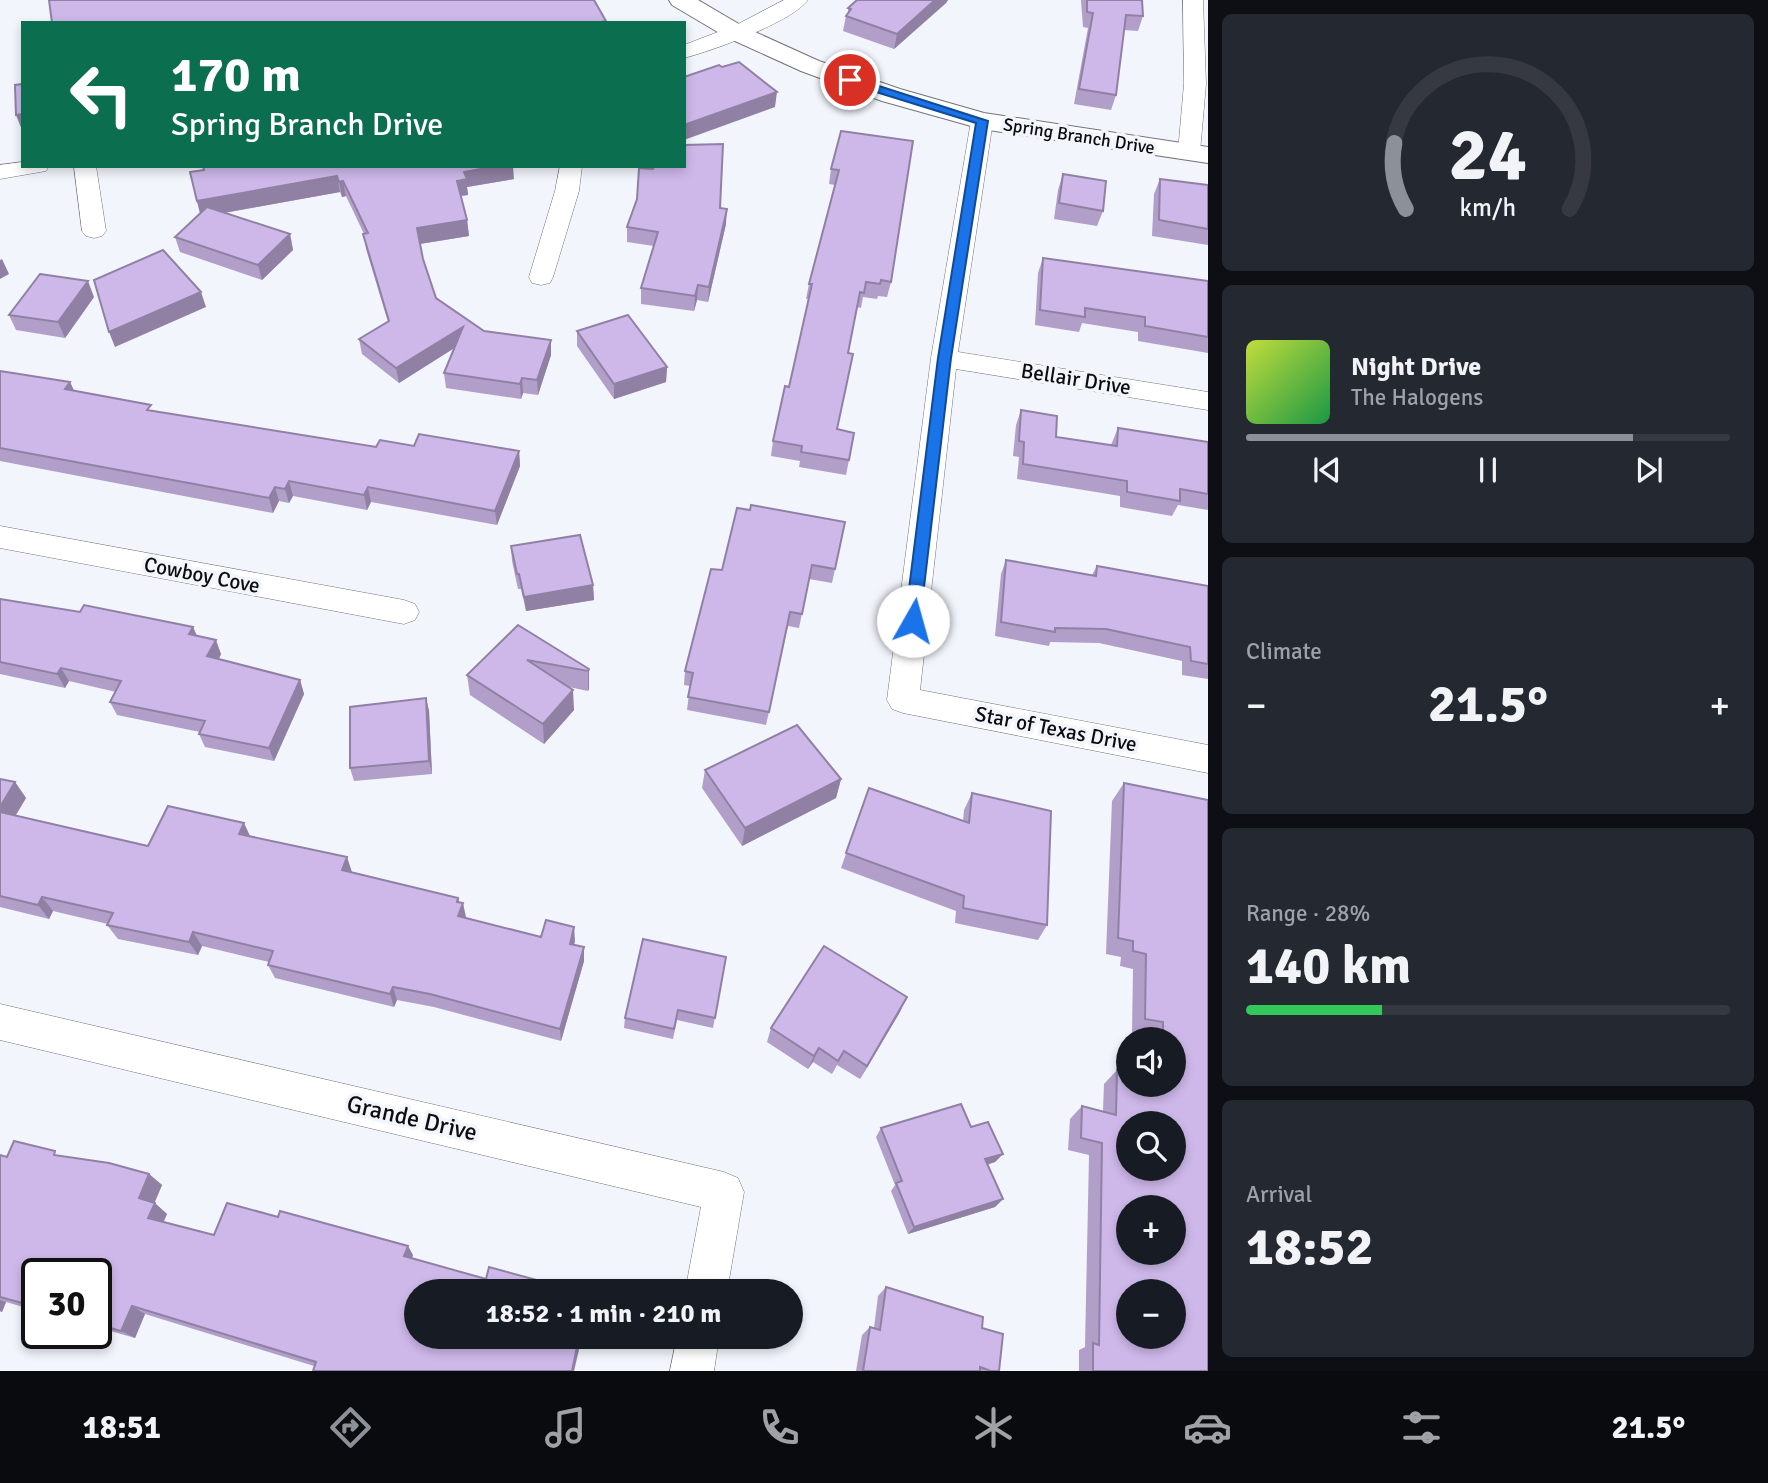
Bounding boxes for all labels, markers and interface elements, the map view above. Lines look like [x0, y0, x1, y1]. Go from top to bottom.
text: 170 m [171, 45, 301, 105]
icon: left [56, 49, 147, 140]
pin [820, 50, 880, 110]
icon: arrive [831, 61, 869, 99]
text: Spring Branch Drive [171, 105, 443, 144]
text: 24 [1449, 111, 1527, 200]
street label: Spring Branch Drive [1002, 113, 1156, 159]
text: km/h [1460, 192, 1516, 223]
text: Night Drive [1351, 351, 1481, 383]
street label: Bellair Drive [1019, 357, 1133, 401]
text: The Halogens [1351, 383, 1483, 412]
icon: previous [1308, 451, 1346, 489]
icon: pause [1469, 451, 1507, 489]
icon: next [1630, 451, 1668, 489]
street label: Cowboy Cove [142, 551, 262, 599]
position arrow [876, 584, 950, 658]
text: Climate [1246, 637, 1322, 666]
text: 21.5° [1428, 672, 1548, 736]
text: − [1246, 682, 1267, 729]
text: + [1709, 682, 1730, 729]
street label: Star of Texas Drive [973, 701, 1139, 757]
text: Range · 28% [1246, 899, 1370, 928]
text: 140 km [1246, 934, 1411, 998]
map controls [1116, 1027, 1186, 1349]
button: sound [1116, 1027, 1186, 1097]
street label: Grande Drive [344, 1088, 480, 1148]
button: search [1116, 1111, 1186, 1181]
text: Arrival [1246, 1180, 1312, 1209]
button: + [1116, 1195, 1186, 1265]
text: 18:52 [1246, 1215, 1374, 1279]
speed limit sign: 30 [21, 1258, 112, 1349]
button: − [1116, 1279, 1186, 1349]
text: 18:52 · 1 min · 210 m [486, 1298, 721, 1330]
icon: directions [326, 1403, 375, 1452]
icon: music [541, 1403, 590, 1452]
icon: phone [755, 1403, 804, 1452]
icon: climate [969, 1403, 1018, 1452]
icon: car [1183, 1403, 1232, 1452]
icon: filters [1397, 1403, 1446, 1452]
text: 18:51 [83, 1408, 161, 1447]
text: 21.5° [1612, 1408, 1685, 1447]

